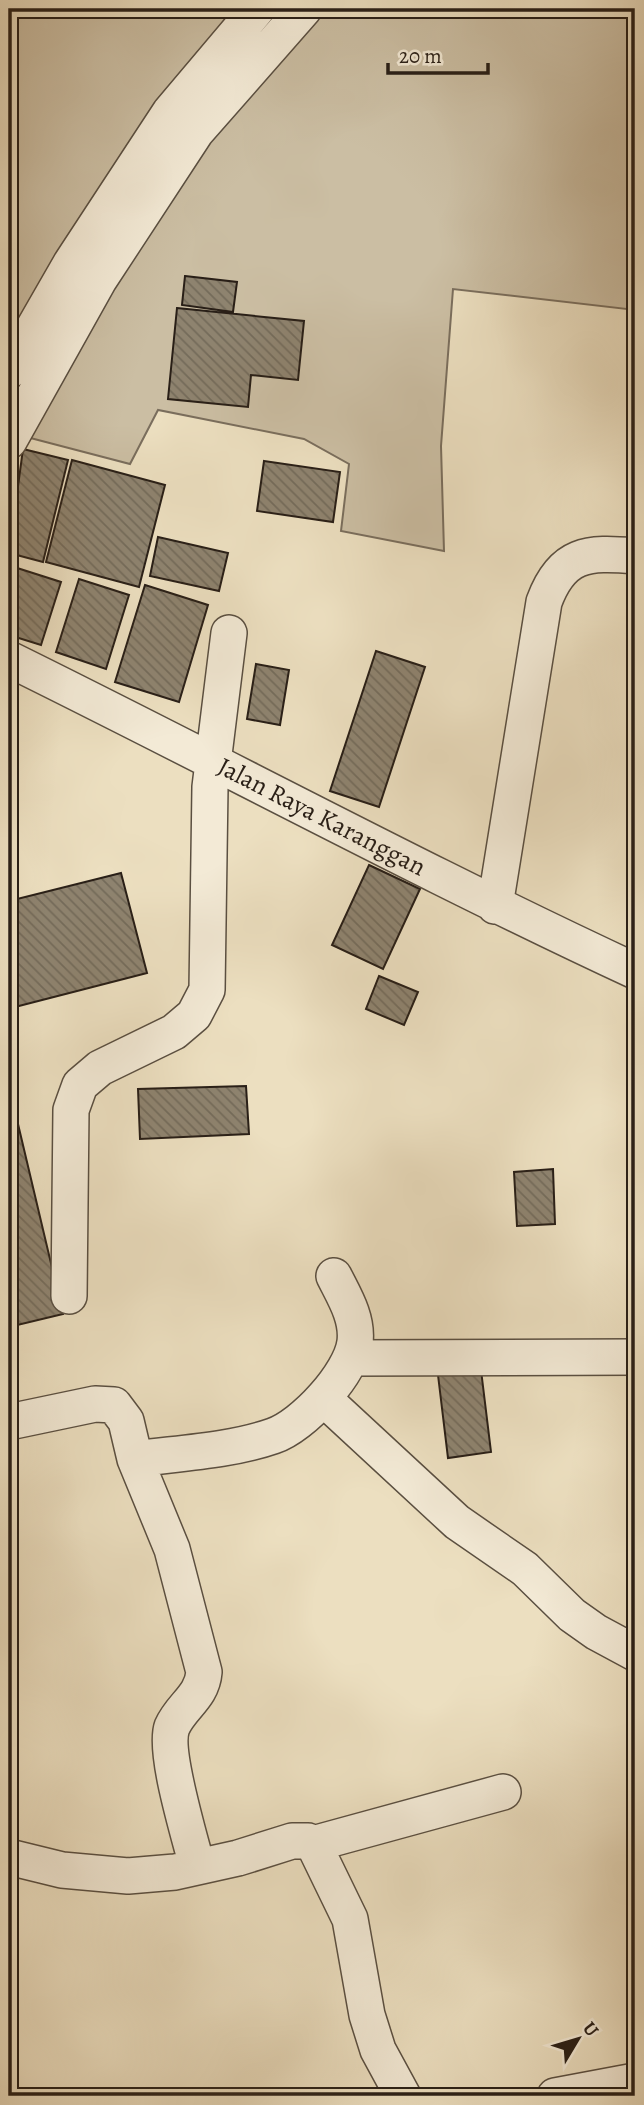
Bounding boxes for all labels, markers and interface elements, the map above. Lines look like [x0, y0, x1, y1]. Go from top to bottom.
scale bar [388, 32, 488, 76]
text: 20 m [399, 42, 442, 70]
street label: Jalan Raya Karanggan [212, 749, 432, 884]
north arrow [542, 2004, 612, 2074]
text: U [577, 2016, 605, 2042]

